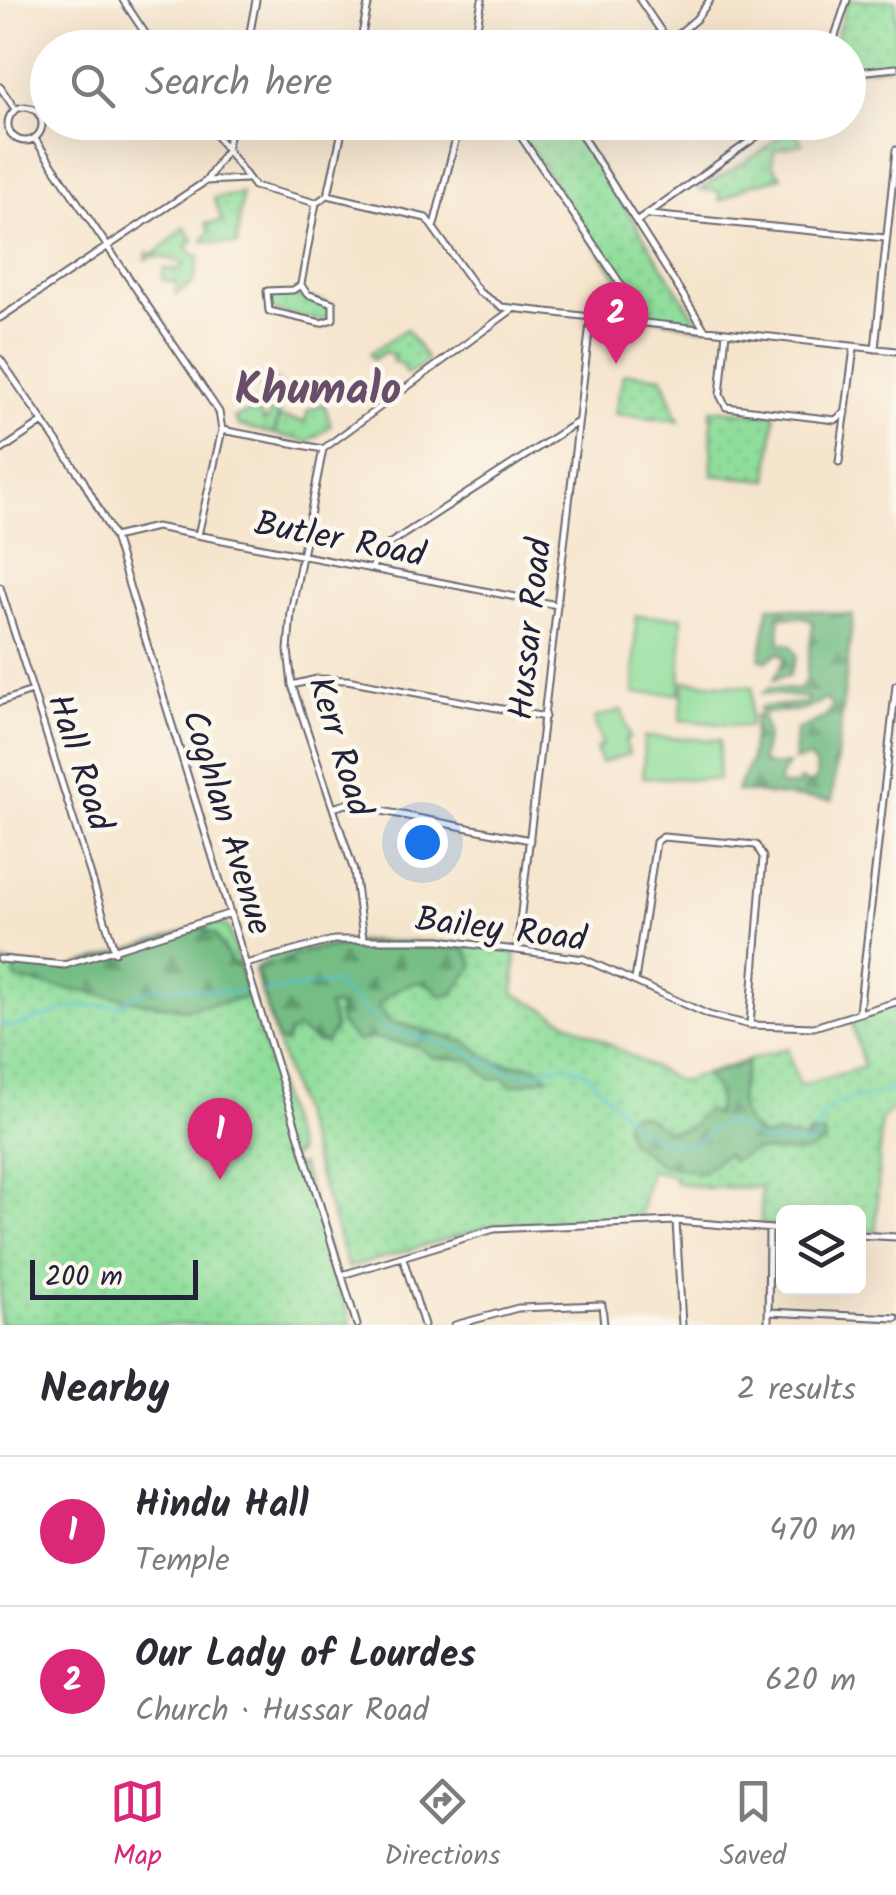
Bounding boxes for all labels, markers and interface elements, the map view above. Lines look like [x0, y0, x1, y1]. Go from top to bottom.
search box [30, 30, 866, 140]
text: Search here [145, 55, 332, 115]
icon: search [65, 58, 120, 113]
pin: 2 [584, 282, 648, 364]
district label: Khumalo [235, 356, 401, 428]
street label: Butler Road [249, 497, 431, 585]
street label: Hussar Road [495, 534, 570, 723]
street label: Kerr Road [290, 670, 386, 825]
street label: Hall Road [30, 687, 127, 840]
street label: Coghlan Avenue [164, 703, 286, 943]
your location [397, 817, 448, 868]
street label: Bailey Road [412, 893, 591, 969]
pin: 1 [188, 1098, 252, 1180]
map controls [776, 1205, 866, 1295]
button: layers [776, 1205, 866, 1295]
scale bar [30, 1255, 198, 1300]
text: 200 m [45, 1255, 123, 1300]
text: Nearby [40, 1357, 169, 1424]
text: 2 results [737, 1365, 856, 1416]
text: Hindu Hall [135, 1476, 309, 1536]
text: 1 [68, 1506, 77, 1557]
text: 470 m [769, 1506, 856, 1557]
text: Temple [135, 1536, 230, 1587]
text: Our Lady of Lourdes [135, 1626, 476, 1686]
text: 2 [63, 1656, 82, 1707]
text: 620 m [765, 1656, 856, 1707]
text: Church · Hussar Road [135, 1686, 429, 1737]
tab: Map [110, 1774, 165, 1879]
tab: Directions [384, 1774, 500, 1879]
tab: Saved [720, 1774, 786, 1879]

